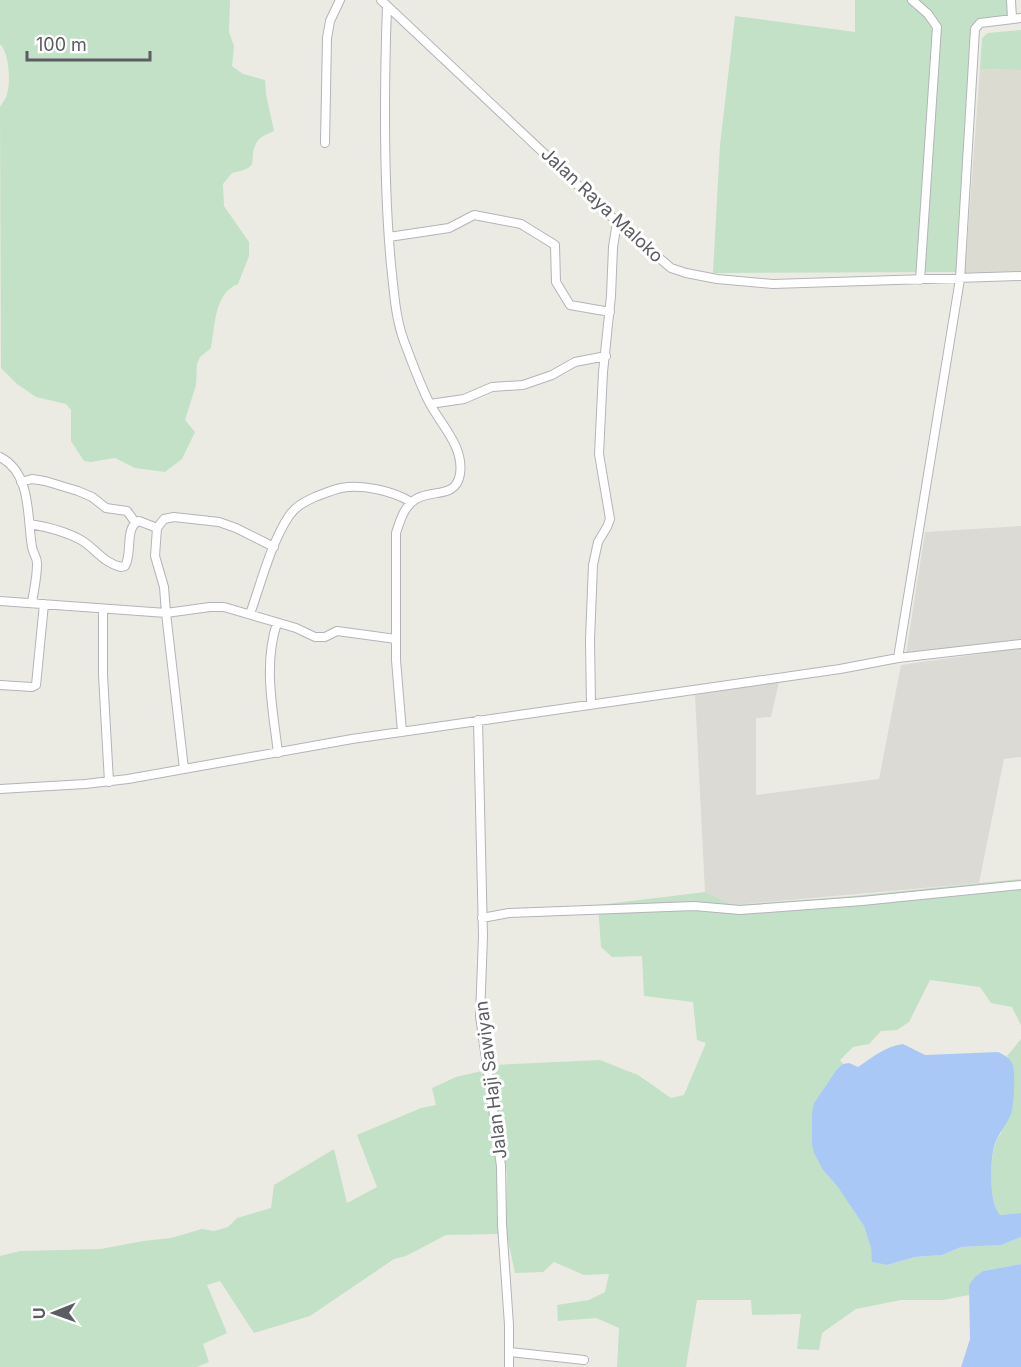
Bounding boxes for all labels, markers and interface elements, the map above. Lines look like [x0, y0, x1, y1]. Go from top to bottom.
scale bar [27, 24, 150, 62]
text: 100 m [36, 34, 87, 55]
street label: Jalan Raya Maloko [537, 143, 668, 266]
street label: Jalan Haji Sawiyan [470, 1000, 511, 1160]
north arrow [24, 1283, 84, 1343]
text: U [29, 1307, 49, 1319]

